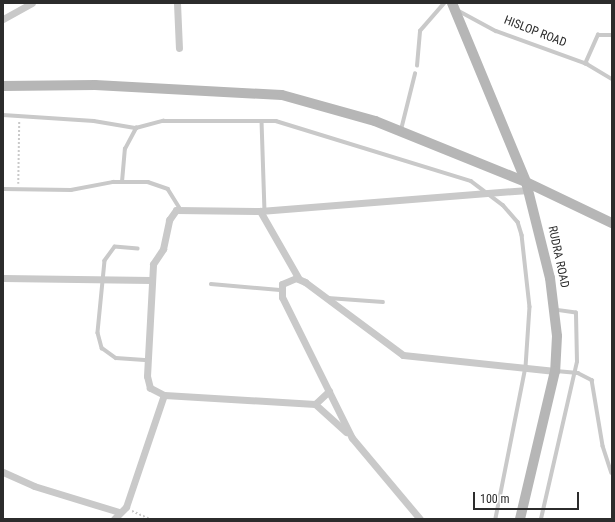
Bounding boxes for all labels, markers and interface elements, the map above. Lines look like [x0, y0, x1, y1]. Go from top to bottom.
street label: HISLOP ROAD [502, 13, 568, 51]
street label: RUDRA ROAD [544, 225, 572, 289]
scale bar [475, 484, 581, 510]
text: 100 m [480, 492, 510, 506]

